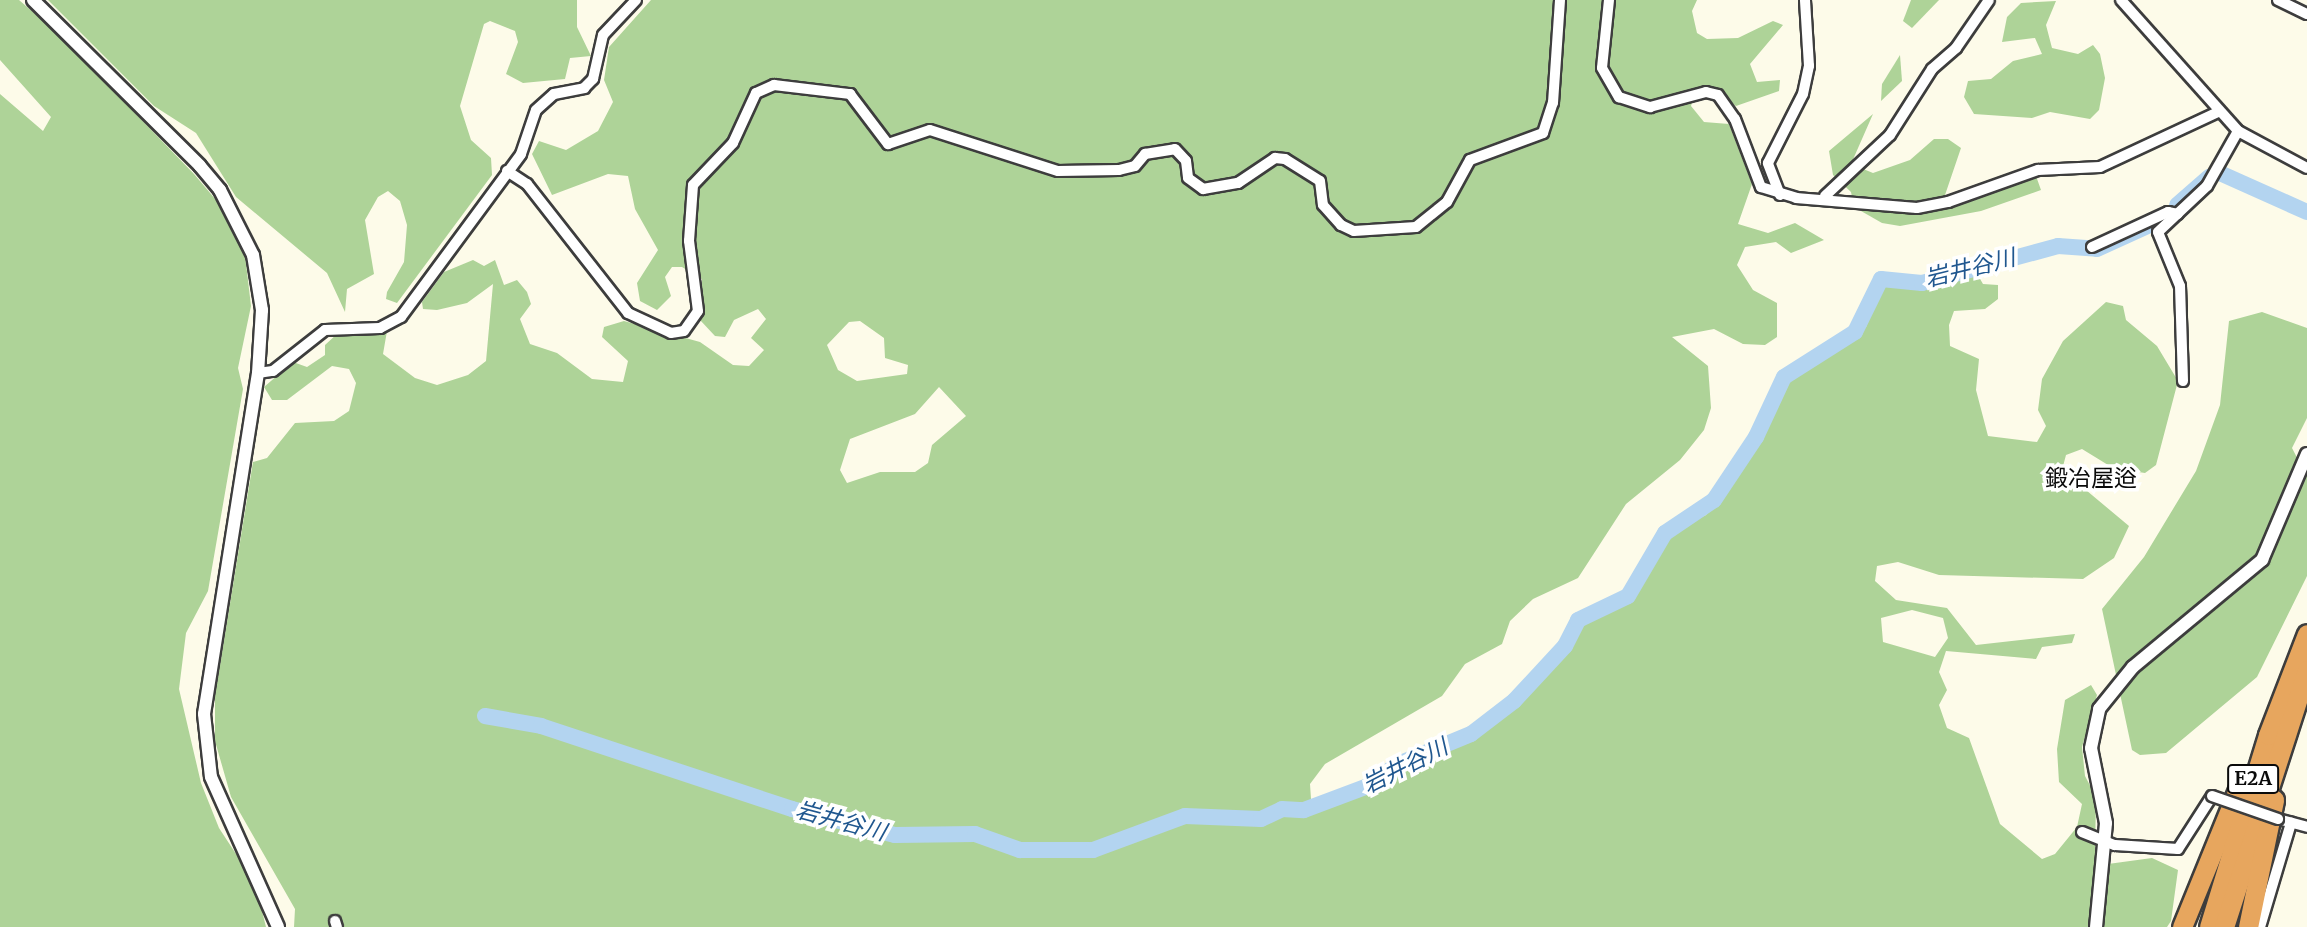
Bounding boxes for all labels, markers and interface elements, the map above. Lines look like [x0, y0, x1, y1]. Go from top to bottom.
water label: 岩井谷川 [1922, 243, 2018, 293]
district label: 鍛冶屋逧 [2045, 464, 2137, 492]
water label: 岩井谷川 [1358, 733, 1452, 799]
road number: E2A [2227, 764, 2279, 794]
water label: 岩井谷川 [793, 796, 889, 846]

